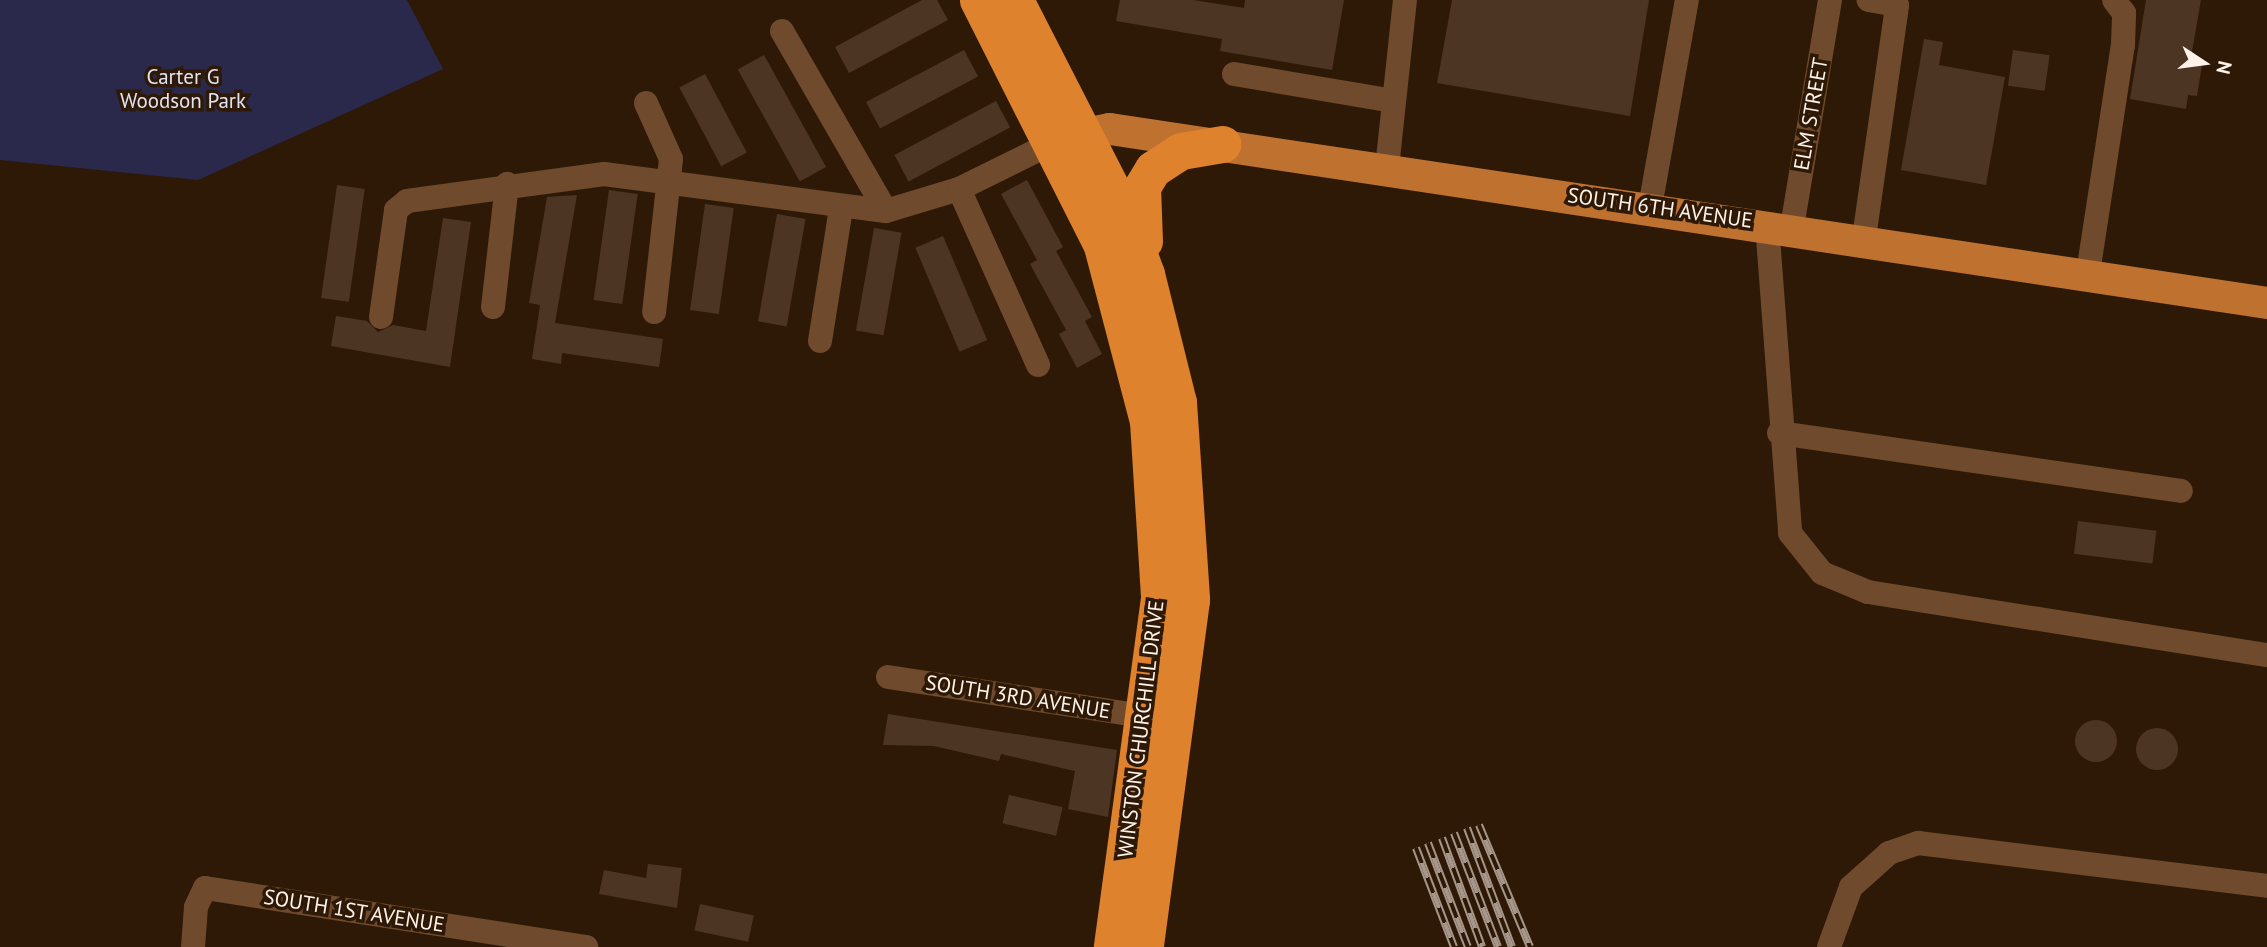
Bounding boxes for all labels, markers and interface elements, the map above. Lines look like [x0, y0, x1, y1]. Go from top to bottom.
north arrow [2169, 28, 2239, 98]
street label: ELM STREET [1789, 56, 1833, 172]
text: N [2211, 59, 2238, 76]
park label: Carter G Woodson Park [120, 64, 246, 114]
street label: SOUTH 6TH AVENUE [1566, 183, 1754, 233]
street label: WINSTON CHURCHILL DRIVE [1113, 598, 1169, 860]
street label: SOUTH 3RD AVENUE [923, 670, 1113, 724]
street label: SOUTH 1ST AVENUE [261, 884, 447, 938]

